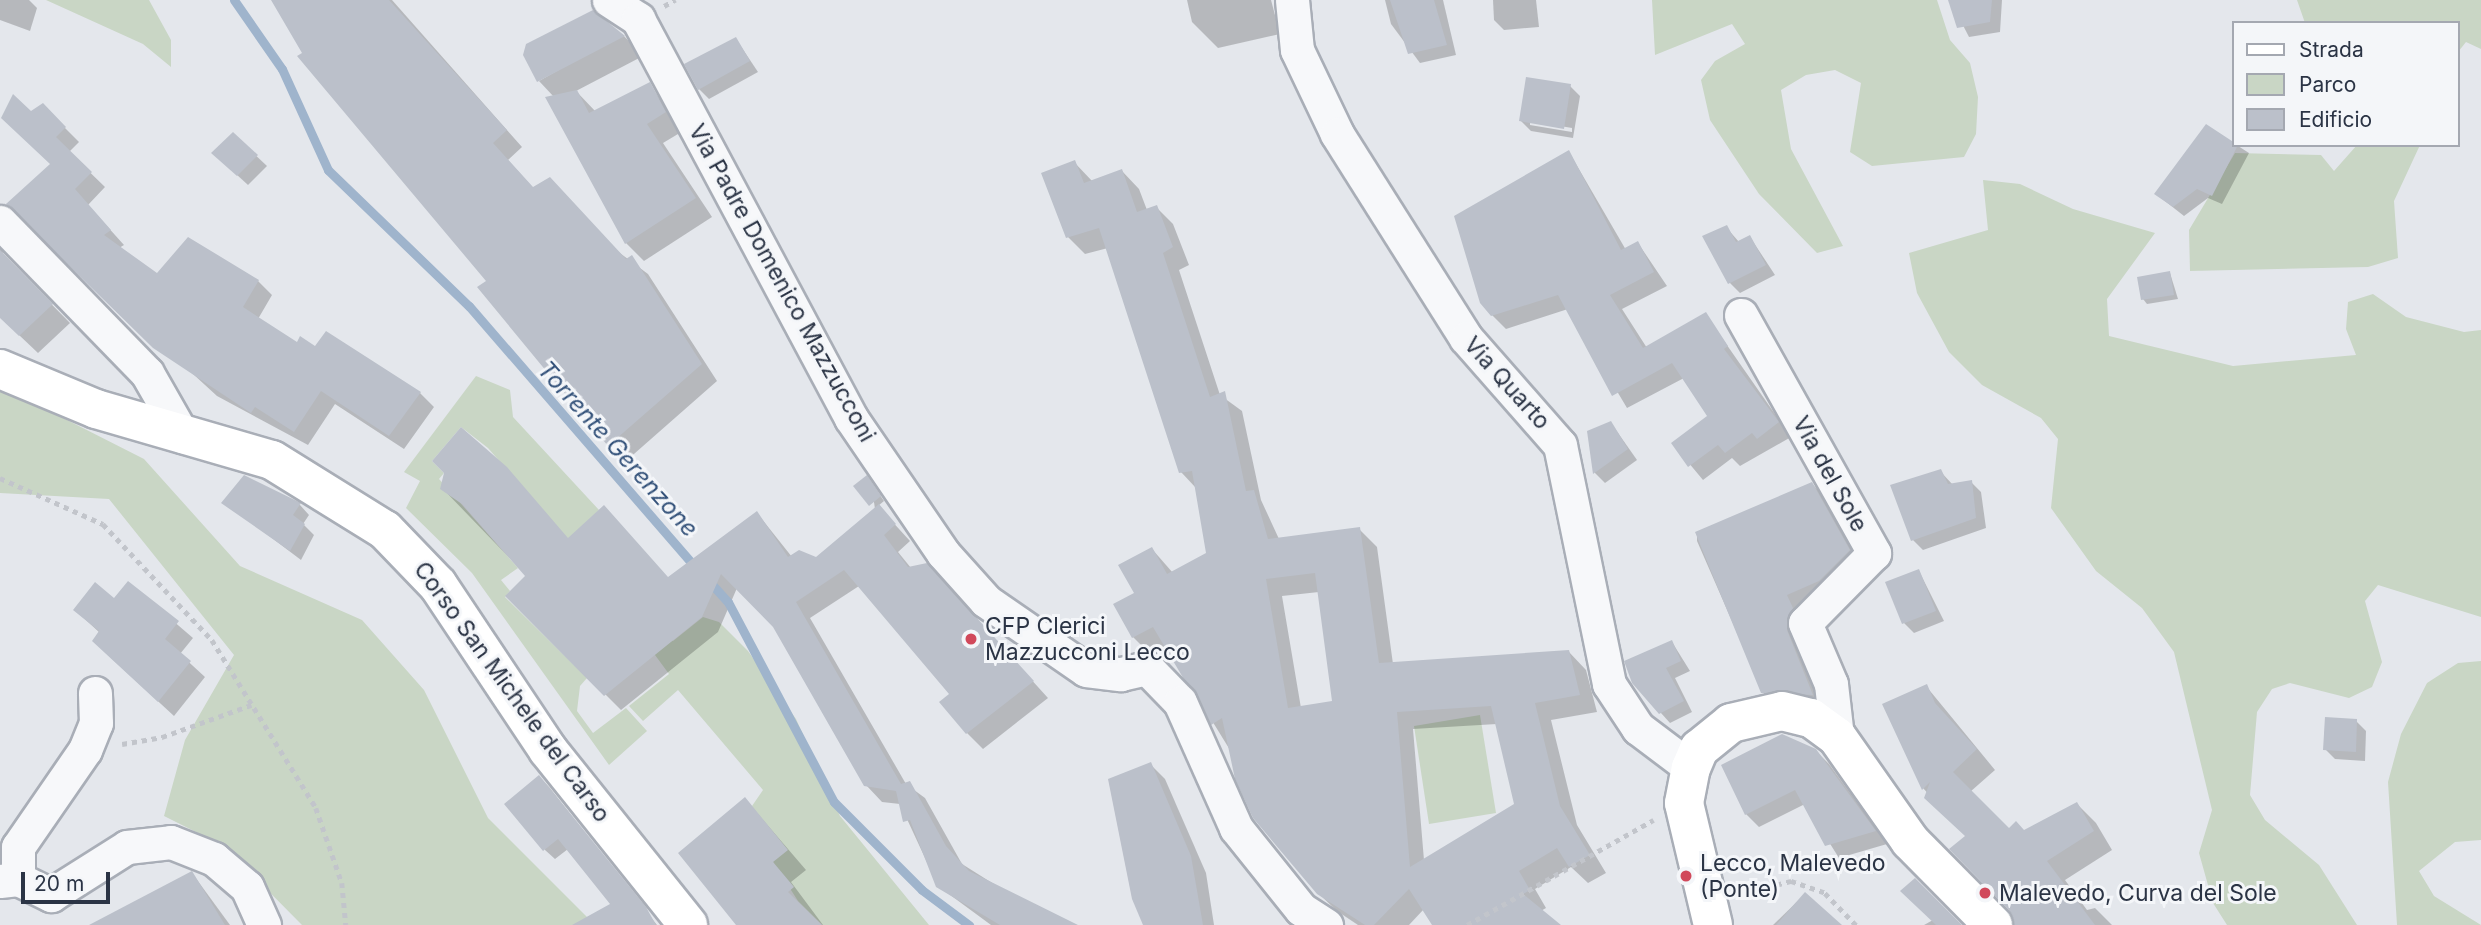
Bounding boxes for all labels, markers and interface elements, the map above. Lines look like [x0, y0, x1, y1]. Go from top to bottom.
legend [2232, 21, 2460, 147]
text: Strada [2299, 37, 2364, 62]
text: Parco [2299, 72, 2356, 97]
text: Edificio [2299, 107, 2372, 132]
street label: Via Padre Domenico Mazzucconi [683, 119, 881, 447]
street label: Via Quarto [1458, 331, 1556, 435]
water label: Torrente Gerenzone [532, 355, 704, 543]
street label: Via del Sole [1787, 411, 1873, 537]
street label: Corso San Michele del Carso [408, 556, 616, 828]
place label: CFP Clerici Mazzucconi Lecco [985, 612, 1190, 666]
marker: CFP Clerici Mazzucconi Lecco [963, 631, 979, 647]
place label: Lecco, Malevedo (Ponte) [1700, 849, 1886, 903]
scale bar [24, 858, 114, 902]
marker: Lecco, Malevedo (Ponte) [1678, 868, 1694, 884]
text: 20 m [34, 871, 84, 896]
place label: Malevedo, Curva del Sole [1999, 879, 2277, 907]
marker: Malevedo, Curva del Sole [1977, 885, 1993, 901]

